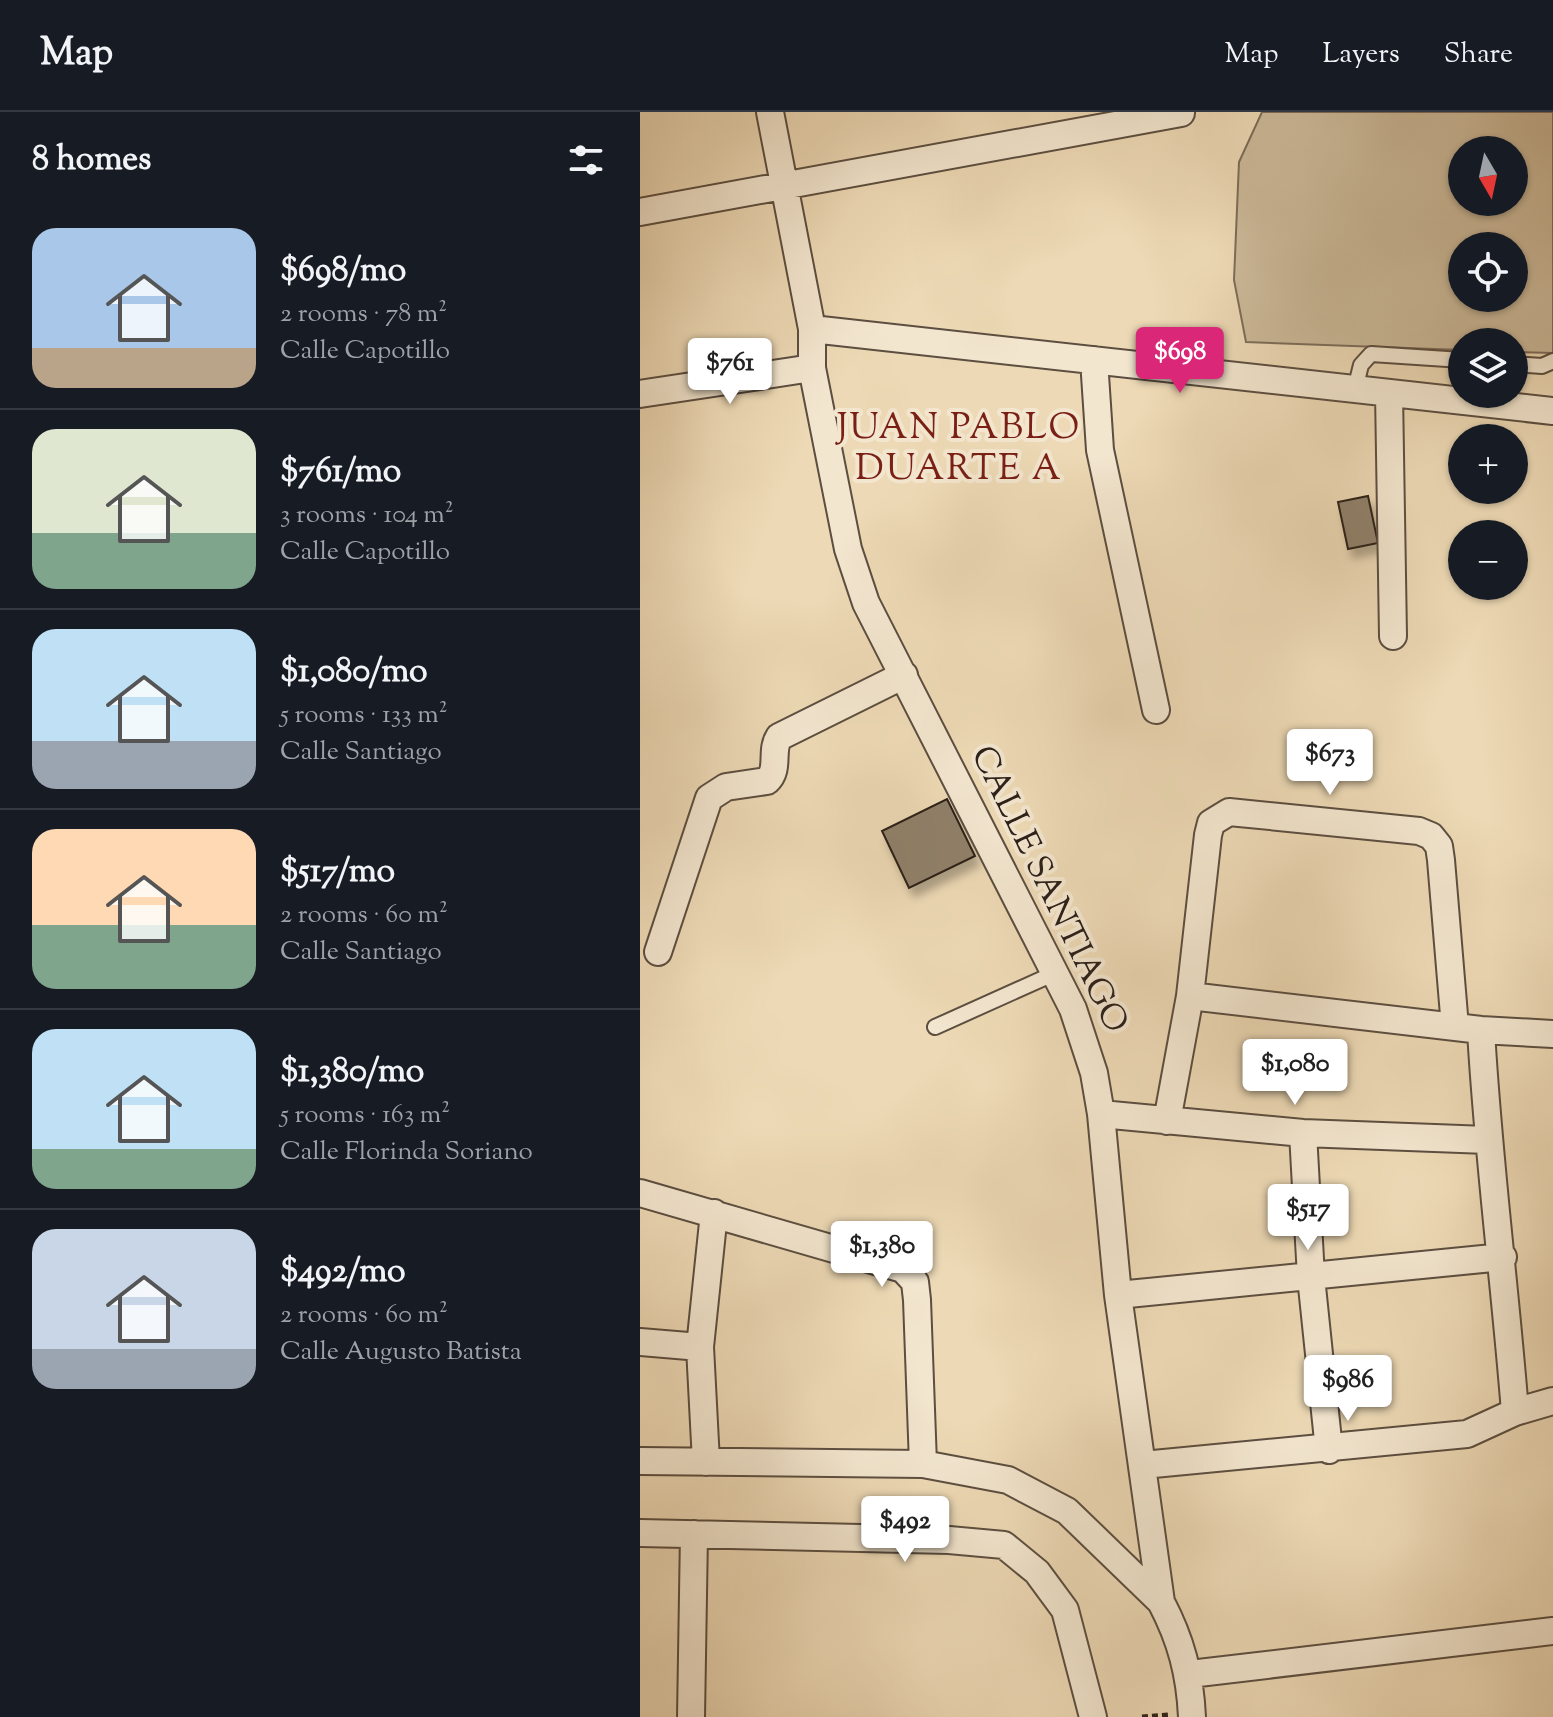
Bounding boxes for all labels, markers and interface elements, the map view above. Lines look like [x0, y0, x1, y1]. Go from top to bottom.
text: Map [40, 28, 113, 82]
text: Map [1225, 35, 1278, 75]
text: Layers [1322, 35, 1400, 75]
text: Share [1444, 35, 1513, 75]
text: 8 homes [32, 136, 151, 185]
north arrow [1448, 136, 1528, 216]
map controls [1448, 136, 1528, 600]
icon: filters [564, 138, 608, 182]
button: locate [1448, 232, 1528, 312]
text: $698/mo [280, 247, 406, 296]
icon: home [96, 260, 192, 356]
text: 2 rooms · 78 m² [280, 296, 447, 333]
pin: $698 [1133, 327, 1227, 395]
button: layers [1448, 328, 1528, 408]
text: Calle Capotillo [280, 333, 450, 370]
text: $698 [1154, 334, 1206, 371]
pin: $761 [683, 338, 777, 406]
text: $761 [706, 345, 754, 382]
district label: JUAN PABLO DUARTE A [835, 403, 1081, 496]
button: + [1448, 424, 1528, 504]
text: $761/mo [280, 448, 401, 497]
icon: home [96, 461, 192, 557]
text: 3 rooms · 104 m² [280, 497, 454, 534]
button: − [1448, 520, 1528, 600]
text: Calle Capotillo [280, 534, 450, 571]
text: $1,080/mo [280, 648, 428, 697]
icon: home [96, 661, 192, 757]
text: 5 rooms · 133 m² [280, 697, 448, 734]
pin: $673 [1283, 729, 1377, 797]
text: Calle Santiago [280, 734, 442, 771]
text: $673 [1305, 736, 1355, 773]
street label: CALLE SANTIAGO [957, 738, 1139, 1042]
text: $517/mo [280, 848, 395, 897]
icon: home [96, 861, 192, 957]
text: 2 rooms · 60 m² [280, 897, 448, 934]
text: Calle Santiago [280, 934, 442, 971]
pin: $1,080 [1230, 1039, 1360, 1107]
text: $1,080 [1261, 1046, 1329, 1083]
text: $1,380/mo [280, 1048, 424, 1097]
icon: home [96, 1061, 192, 1157]
text: 5 rooms · 163 m² [280, 1097, 450, 1134]
text: Calle Florinda Soriano [280, 1134, 533, 1171]
pin: $517 [1261, 1184, 1355, 1252]
text: $517 [1286, 1191, 1330, 1228]
pin: $1,380 [817, 1221, 947, 1289]
text: $1,380 [849, 1228, 915, 1265]
text: $492/mo [280, 1248, 406, 1297]
icon: home [96, 1261, 192, 1357]
text: 2 rooms · 60 m² [280, 1297, 448, 1334]
text: Calle Augusto Batista [280, 1334, 522, 1371]
pin: $986 [1301, 1355, 1395, 1423]
text: $986 [1322, 1362, 1374, 1399]
pin: $492 [858, 1496, 952, 1564]
text: $492 [879, 1503, 931, 1540]

